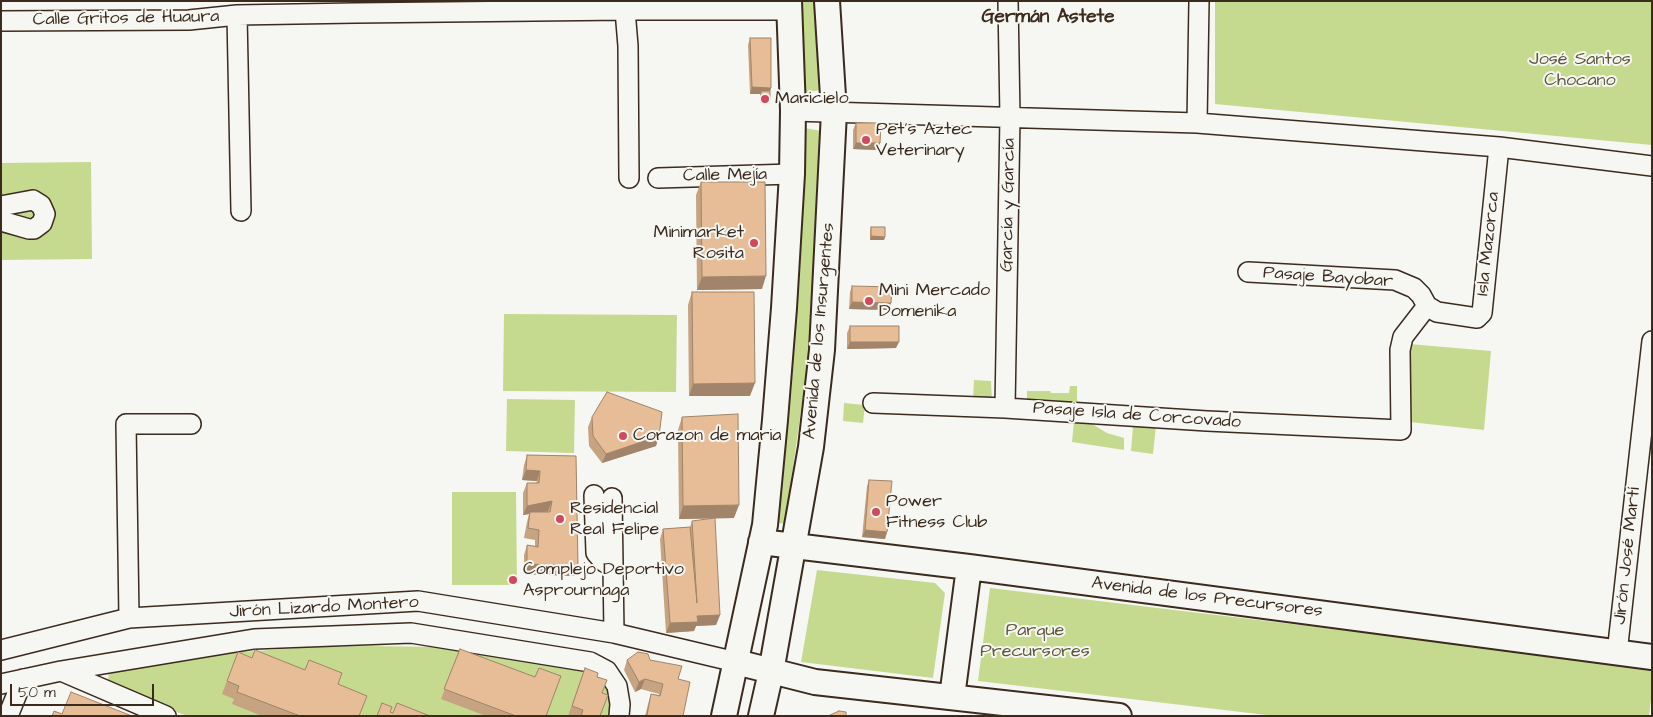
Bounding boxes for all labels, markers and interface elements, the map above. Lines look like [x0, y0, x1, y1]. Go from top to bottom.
street label: Calle Gritos de Huaura [32, 7, 220, 31]
district label: Germán Astete [981, 7, 1115, 29]
park label: José Santos Chocano [1529, 49, 1631, 92]
place label: Maricielo [775, 88, 849, 110]
marker: Maricielo [759, 93, 771, 105]
place label: Pet's Aztec Veterinary [876, 119, 973, 162]
marker: Pet's Aztec Veterinary [860, 134, 872, 146]
street label: García y García [997, 138, 1021, 272]
street label: Calle Mejía [683, 164, 767, 188]
street label: Isla Mazorca [1473, 191, 1505, 297]
place label: Minimarket Rosita [653, 222, 744, 264]
street label: Avenida de los Insurgentes [800, 222, 840, 440]
marker: Minimarket Rosita [748, 237, 760, 249]
street label: Pasaje Bayobar [1262, 263, 1394, 293]
place label: Mini Mercado Domenika [879, 280, 990, 322]
marker: Mini Mercado Domenika [863, 295, 875, 307]
street label: Pasaje Isla de Corcovado [1032, 398, 1242, 434]
place label: Corazon de maria [633, 425, 781, 447]
marker: Corazon de maria [617, 430, 629, 442]
street label: Jirón José Martí [1610, 486, 1646, 626]
place label: Power Fitness Club [886, 491, 987, 534]
place label: Residencial Real Felipe [570, 498, 659, 540]
marker: Power Fitness Club [870, 506, 882, 518]
marker: Residencial Real Felipe [554, 513, 566, 525]
place label: Complejo Deportivo Asprournaga [523, 559, 684, 602]
street label: Avenida de los Precursores [1090, 573, 1324, 623]
marker: Complejo Deportivo Asprournaga [507, 574, 519, 586]
street label: Jirón Lizardo Montero [229, 592, 419, 624]
park label: Parque Precursores [980, 620, 1090, 662]
scale bar [12, 674, 156, 706]
text: 50 m [18, 682, 56, 703]

